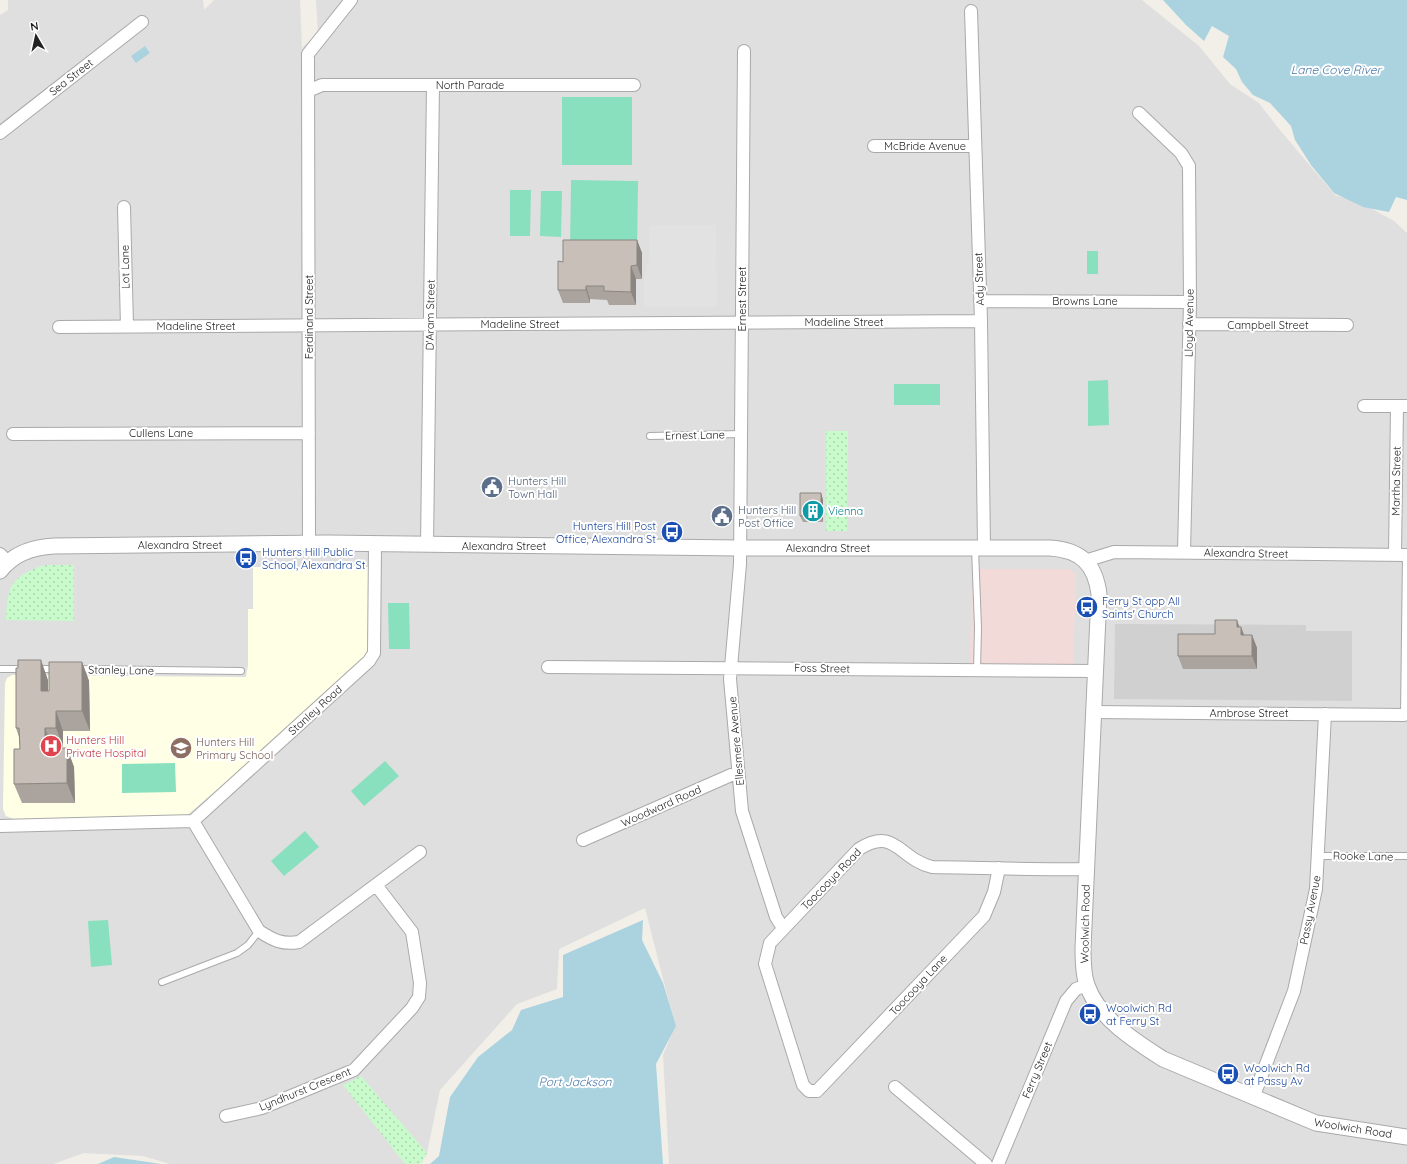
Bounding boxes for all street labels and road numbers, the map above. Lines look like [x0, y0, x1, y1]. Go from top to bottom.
street label: Sea Street [46, 55, 96, 99]
street label: North Parade [436, 78, 504, 92]
street label: McBride Avenue [884, 139, 966, 153]
street label: Lot Lane [118, 245, 132, 289]
street label: Ady Street [971, 252, 987, 306]
street label: Ernest Street [735, 266, 749, 332]
street label: Ferdinand Street [302, 275, 316, 359]
street label: D'Aram Street [422, 279, 438, 351]
street label: Lloyd Avenue [1181, 289, 1197, 357]
street label: Browns Lane [1052, 294, 1118, 308]
street label: Madeline Street [804, 315, 884, 329]
street label: Madeline Street [480, 317, 560, 331]
street label: Campbell Street [1227, 318, 1309, 332]
street label: Madeline Street [156, 319, 236, 333]
street label: Cullens Lane [129, 426, 193, 440]
street label: Ernest Lane [665, 427, 725, 443]
street label: Martha Street [1388, 446, 1404, 516]
street label: Alexandra Street [138, 538, 223, 552]
street label: Alexandra Street [462, 539, 547, 553]
street label: Alexandra Street [786, 541, 871, 555]
street label: Alexandra Street [1204, 545, 1289, 561]
street label: Foss Street [794, 661, 850, 675]
street label: Stanley Lane [88, 662, 154, 678]
street label: Stanley Road [285, 682, 345, 738]
street label: Ellesmere Avenue [725, 696, 747, 786]
street label: Ambrose Street [1210, 706, 1289, 720]
street label: Woodward Road [619, 782, 703, 830]
street label: Toocooya Road [798, 845, 864, 913]
street label: Rooke Lane [1333, 848, 1393, 864]
street label: Passy Avenue [1296, 874, 1324, 946]
street label: Woolwich Road [1077, 884, 1093, 964]
street label: Toocooya Lane [886, 951, 950, 1019]
street label: Ferry Street [1019, 1039, 1055, 1100]
street label: Lyndhurst Crescent [257, 1064, 353, 1114]
street label: Woolwich Road [1313, 1115, 1393, 1141]

